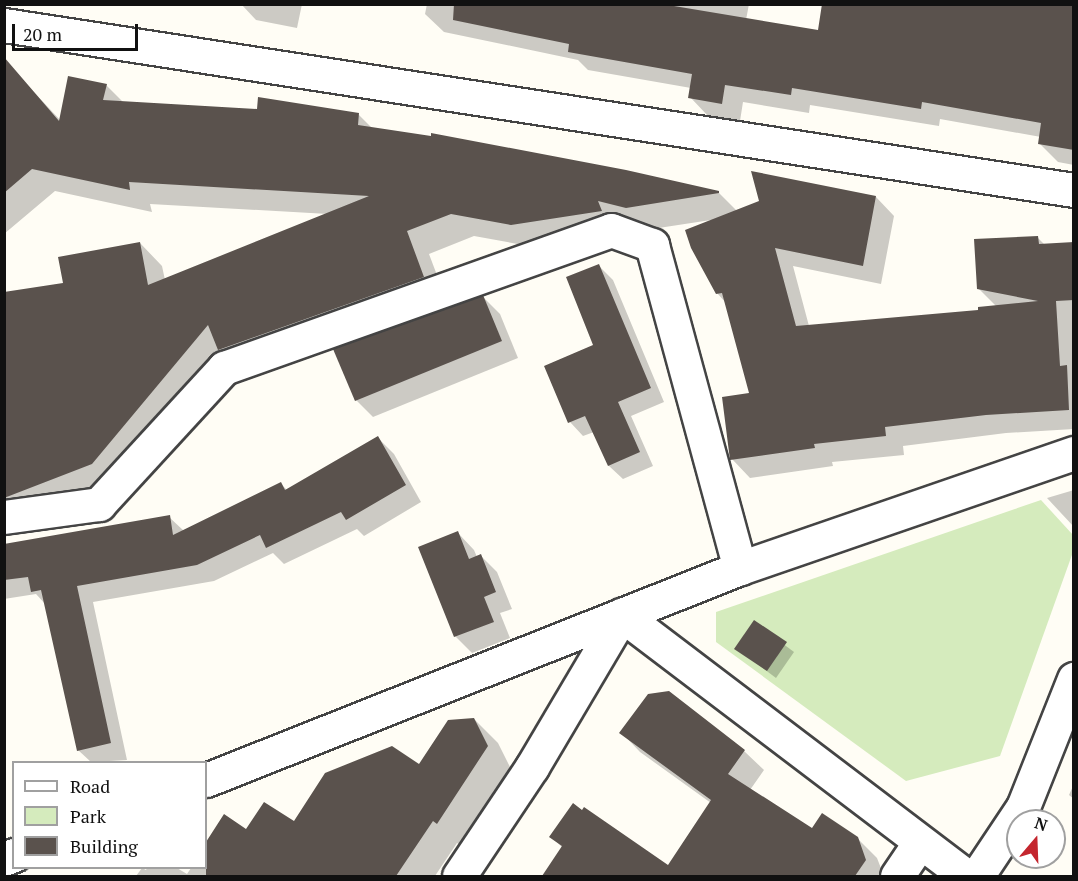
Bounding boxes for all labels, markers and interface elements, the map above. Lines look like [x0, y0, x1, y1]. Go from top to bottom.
scale bar [15, 12, 141, 50]
text: 20 m [23, 22, 62, 46]
legend [12, 761, 207, 869]
text: Road [70, 774, 110, 798]
text: Park [70, 804, 106, 828]
north arrow [1006, 809, 1066, 869]
text: N [1032, 811, 1051, 836]
text: Building [70, 834, 138, 858]

